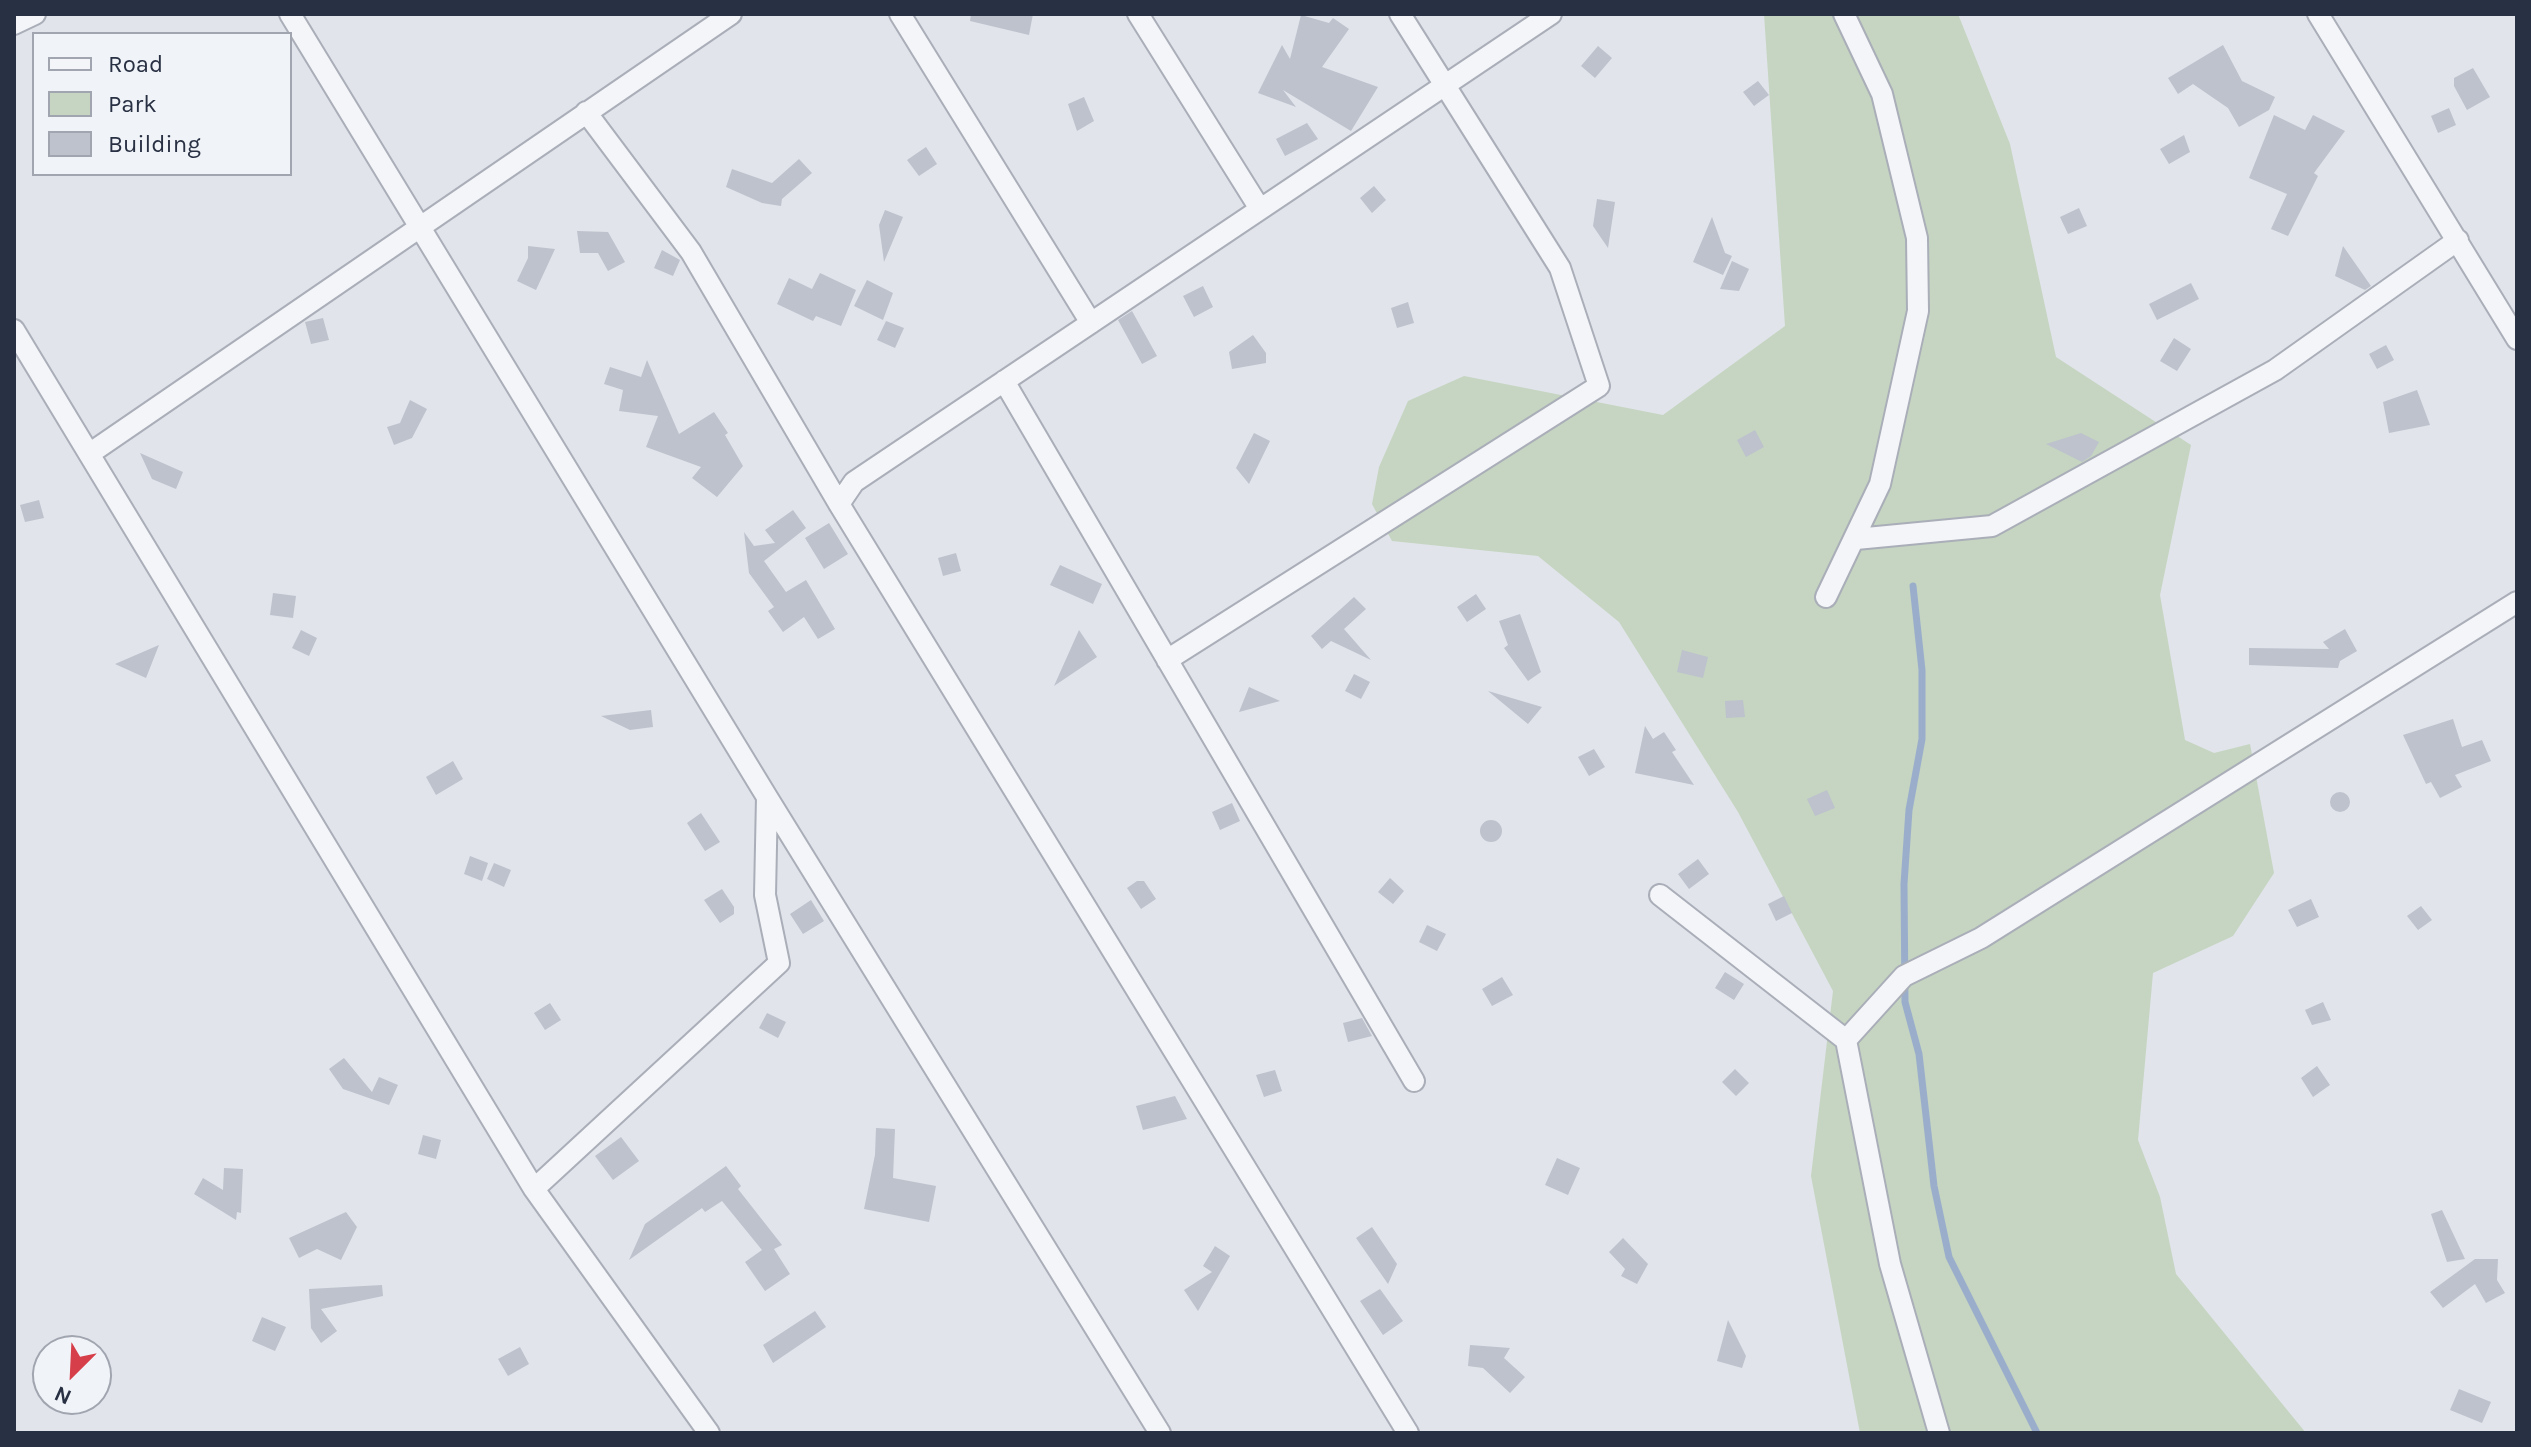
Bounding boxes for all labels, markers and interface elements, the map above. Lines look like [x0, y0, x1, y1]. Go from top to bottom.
legend [32, 32, 292, 176]
text: Road [108, 50, 163, 78]
text: Park [108, 90, 157, 118]
text: Building [108, 130, 201, 158]
north arrow [32, 1335, 112, 1415]
text: N [51, 1380, 76, 1410]

